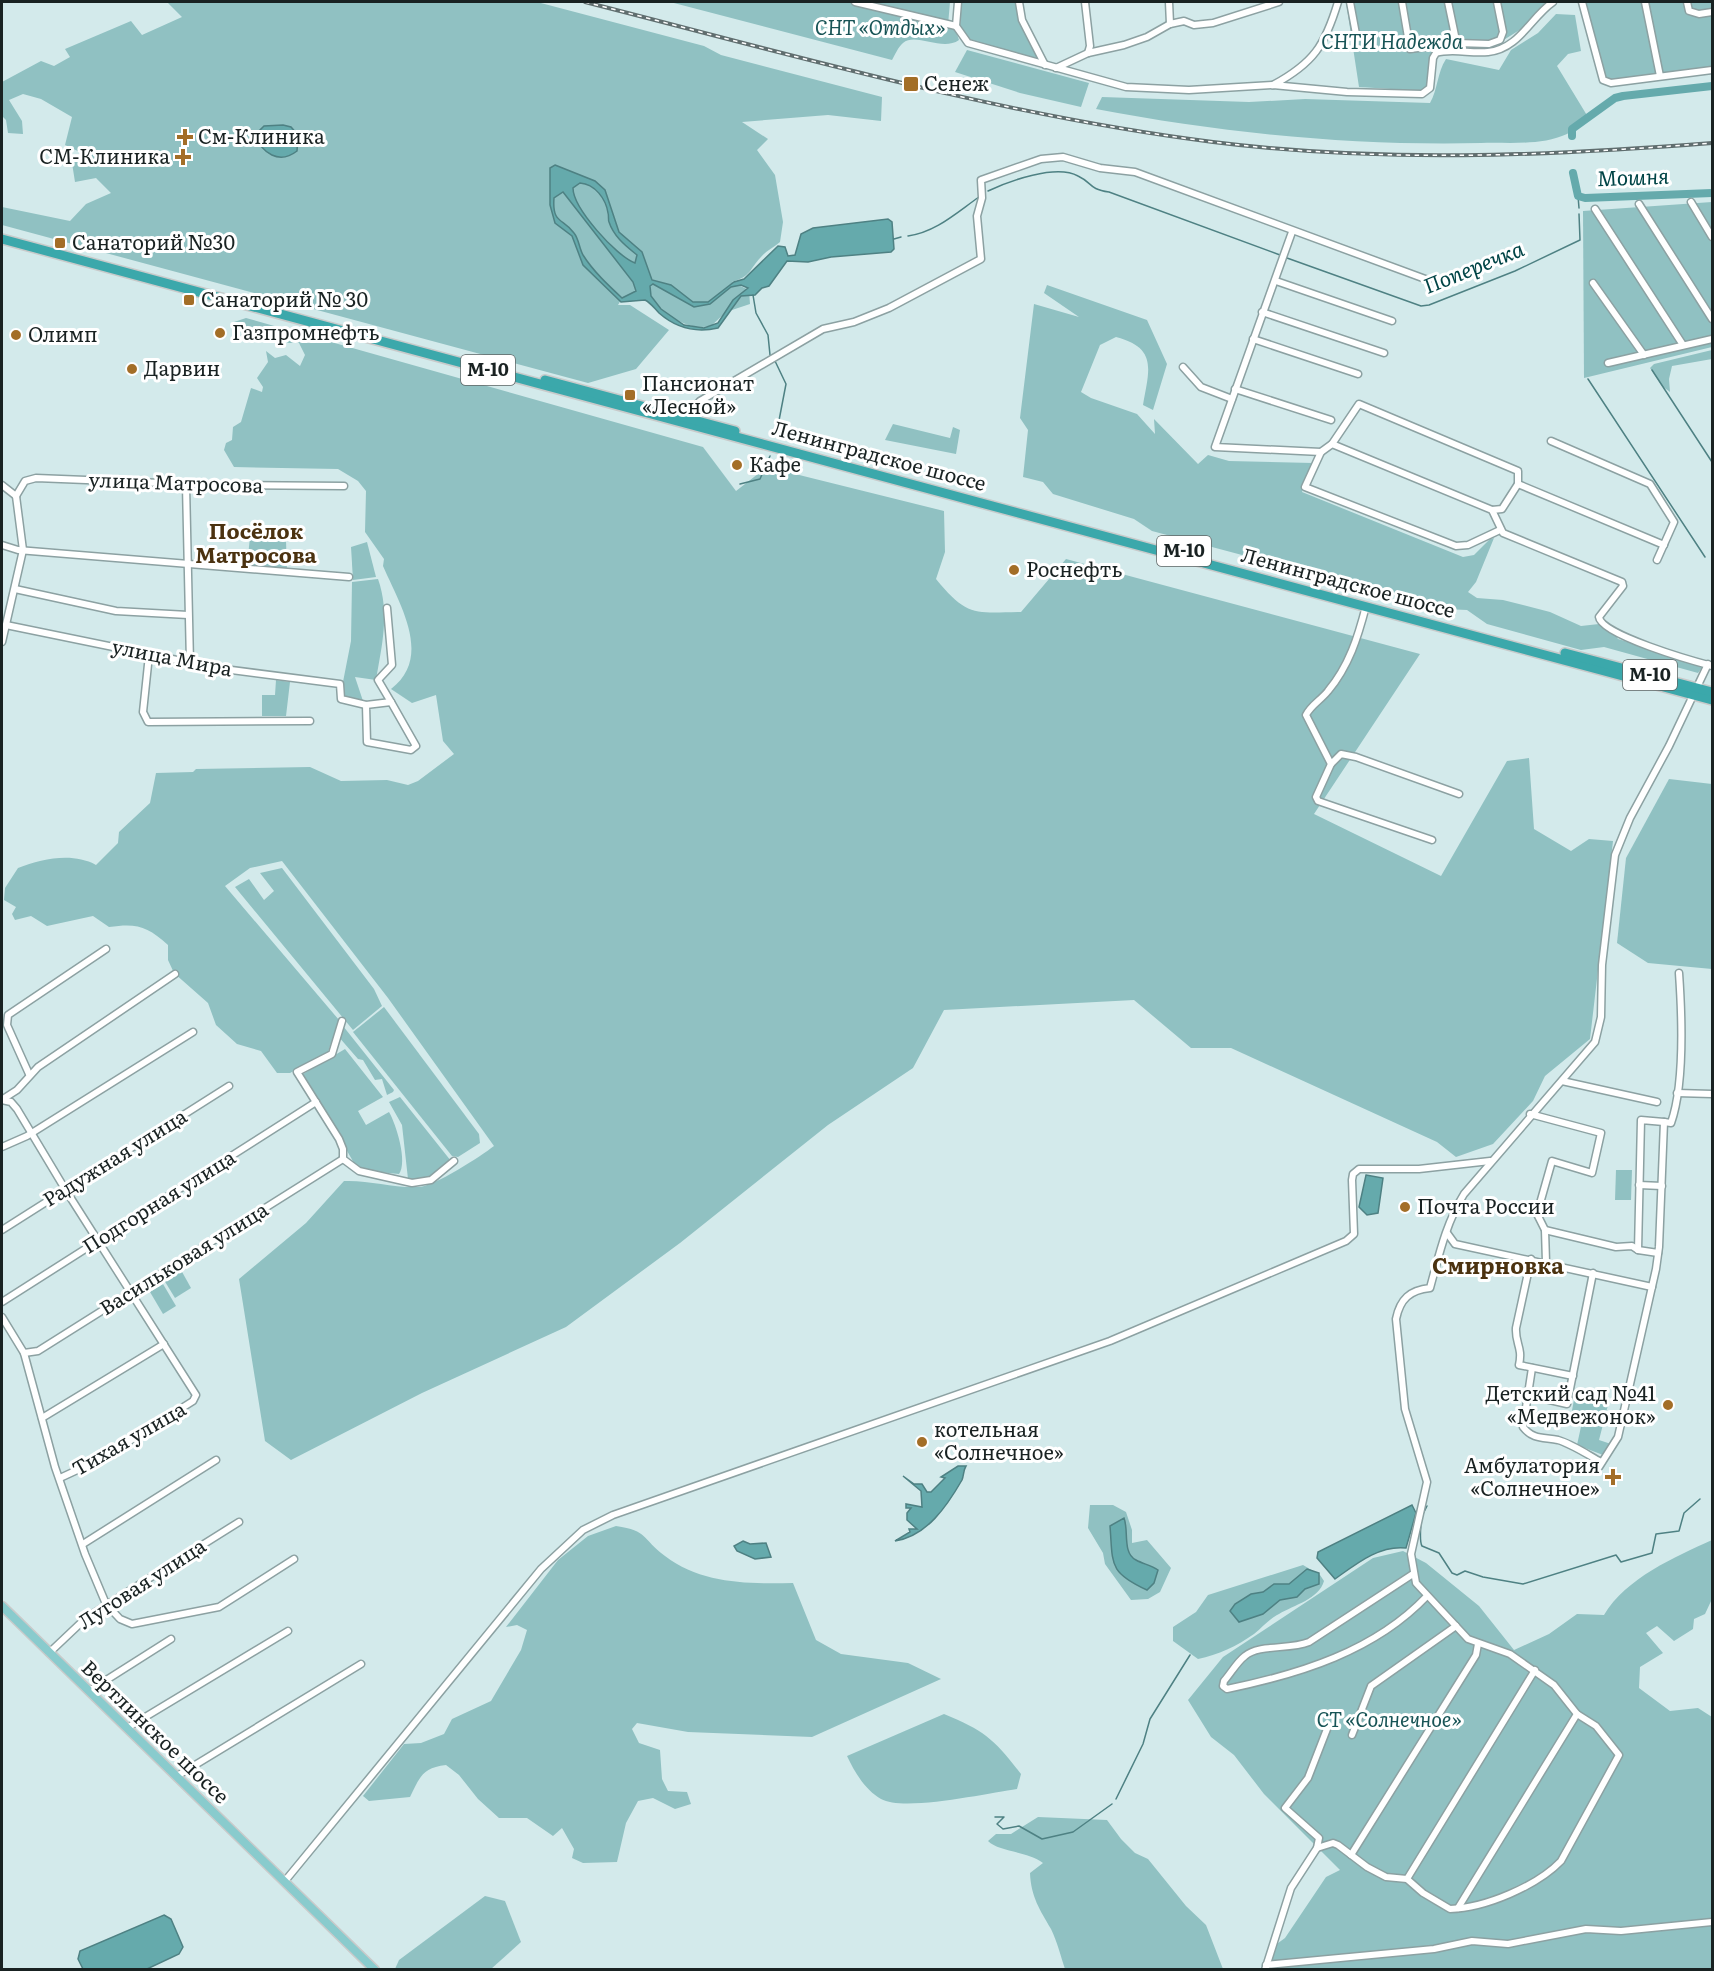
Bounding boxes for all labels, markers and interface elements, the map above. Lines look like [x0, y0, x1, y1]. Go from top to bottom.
park label: СНТ «Отдых» [815, 11, 945, 41]
park label: СНТИ Надежда [1321, 25, 1464, 55]
place label: Сенеж [924, 67, 989, 97]
marker: Сенеж [902, 75, 920, 93]
place label: См-Клиника [198, 120, 325, 150]
marker: См-Клиника [176, 128, 194, 146]
place label: СМ-Клиника [39, 140, 170, 170]
marker: СМ-Клиника [174, 148, 192, 166]
water label: Мошня [1596, 159, 1669, 192]
place label: Санаторий №30 [72, 226, 235, 256]
water label: Поперечка [1418, 231, 1528, 300]
marker: Санаторий №30 [53, 236, 67, 250]
place label: Санаторий № 30 [201, 283, 368, 313]
marker: Санаторий № 30 [182, 293, 196, 307]
place label: Газпромнефть [232, 316, 380, 346]
place label: Олимп [28, 318, 98, 348]
marker: Газпромнефть [213, 326, 227, 340]
marker: Олимп [9, 328, 23, 342]
place label: Дарвин [144, 352, 220, 382]
road number: М-10 [461, 355, 515, 385]
marker: Дарвин [125, 362, 139, 376]
place label: Пансионат «Лесной» [642, 367, 755, 420]
marker: Пансионат «Лесной» [623, 388, 637, 402]
street label: Ленинградское шоссе [769, 411, 990, 497]
place label: Кафе [749, 448, 801, 478]
marker: Кафе [730, 458, 744, 472]
street label: улица Матросова [88, 463, 264, 499]
district label: Посёлок Матросова [195, 514, 317, 569]
road number: М-10 [1157, 536, 1211, 566]
street label: Ленинградское шоссе [1238, 538, 1459, 624]
place label: Роснефть [1026, 553, 1122, 583]
marker: Роснефть [1007, 563, 1021, 577]
street label: улица Мира [110, 630, 235, 682]
road number: М-10 [1623, 660, 1677, 690]
street label: Радужная улица [36, 1100, 192, 1213]
street label: Подгорная улица [75, 1141, 241, 1260]
place label: Почта России [1417, 1190, 1555, 1220]
street label: Васильковая улица [93, 1193, 273, 1321]
marker: Почта России [1398, 1200, 1412, 1214]
district label: Смирновка [1432, 1248, 1564, 1281]
place label: Детский сад №41 «Медвежонок» [1486, 1377, 1656, 1430]
street label: Тихая улица [66, 1392, 191, 1482]
marker: Детский сад №41 «Медвежонок» [1661, 1398, 1675, 1412]
place label: котельная «Солнечное» [934, 1413, 1064, 1466]
marker: котельная «Солнечное» [915, 1435, 929, 1449]
place label: Амбулатория «Солнечное» [1464, 1449, 1600, 1502]
marker: Амбулатория «Солнечное» [1604, 1468, 1622, 1486]
street label: Луговая улица [71, 1529, 211, 1635]
street label: Вертлинское шоссе [76, 1652, 237, 1809]
park label: СТ «Солнечное» [1317, 1703, 1461, 1733]

